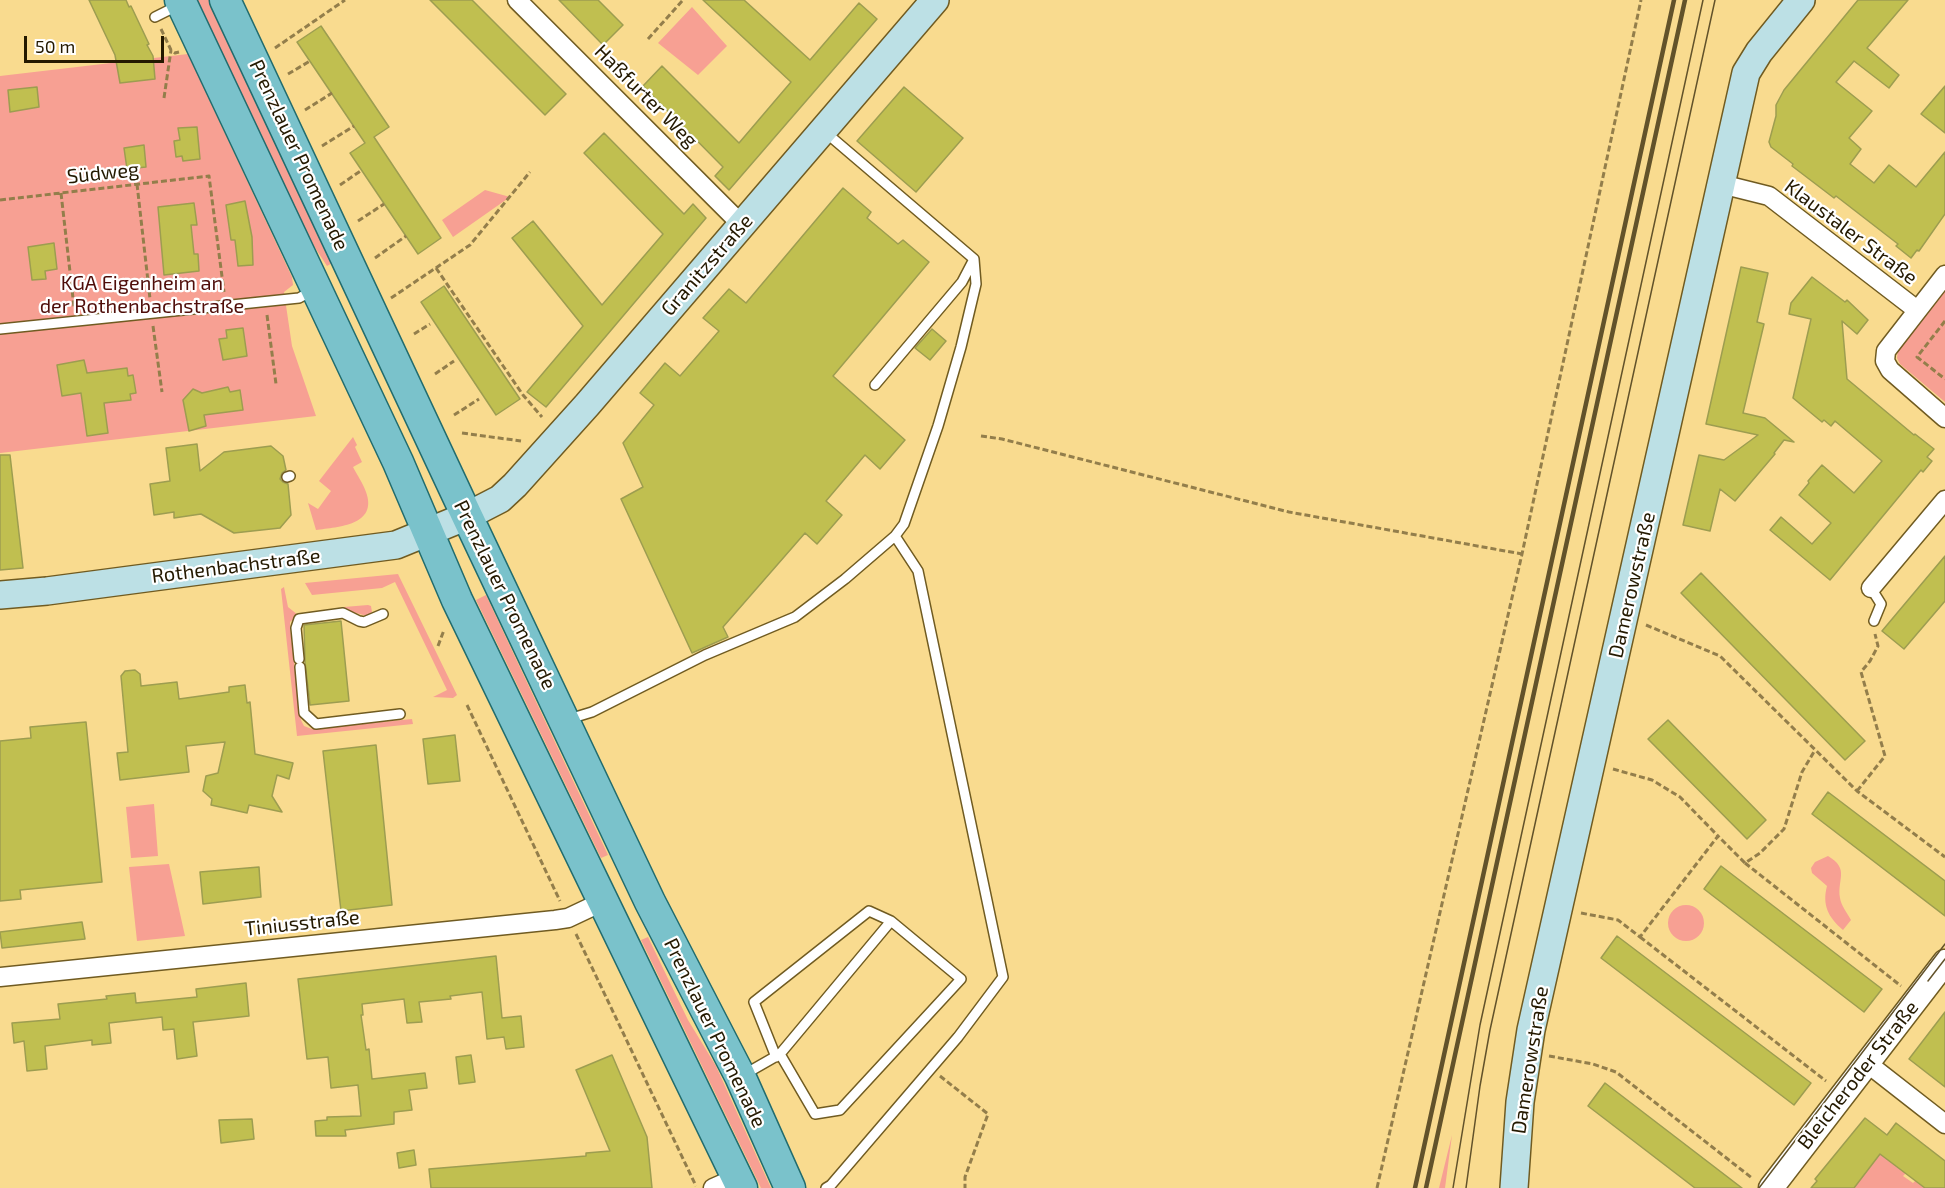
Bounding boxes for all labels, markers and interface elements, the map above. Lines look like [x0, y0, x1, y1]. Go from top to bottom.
scale bar [27, 24, 166, 62]
text: 50 m [35, 35, 75, 57]
street label: Haßfurter Weg [589, 39, 703, 153]
street label: Prenzlauer Promenade [244, 56, 354, 254]
street label: Südweg [66, 157, 140, 189]
street label: Klaustaler Straße [1780, 174, 1922, 290]
street label: Granitzstraße [656, 209, 758, 321]
park label: KGA Eigenheim an der Rothenbachstraße [40, 271, 244, 318]
street label: Prenzlauer Promenade [449, 496, 561, 694]
street label: Damerowstraße [1604, 510, 1660, 660]
street label: Rothenbachstraße [150, 544, 322, 588]
street label: Tiniusstraße [243, 905, 361, 941]
street label: Prenzlauer Promenade [659, 934, 771, 1132]
street label: Damerowstraße [1506, 985, 1554, 1135]
street label: Bleicheroder Straße [1793, 996, 1923, 1154]

